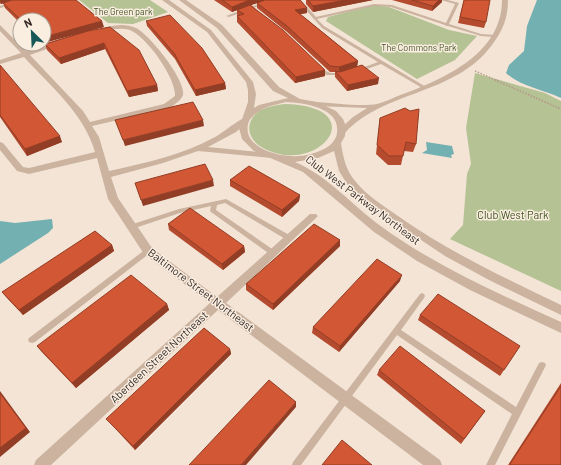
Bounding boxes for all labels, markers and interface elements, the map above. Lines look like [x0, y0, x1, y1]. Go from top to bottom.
park label: The Green park [94, 6, 153, 17]
north arrow [12, 12, 52, 52]
text: N [22, 15, 34, 30]
park label: The Commons Park [381, 42, 457, 53]
street label: Club West Parkway Northeast [303, 152, 423, 247]
park label: Club West Park [477, 208, 549, 221]
street label: Baltimore Street Northeast [146, 246, 257, 334]
street label: Aberdeen Street Northeast [107, 308, 210, 405]

